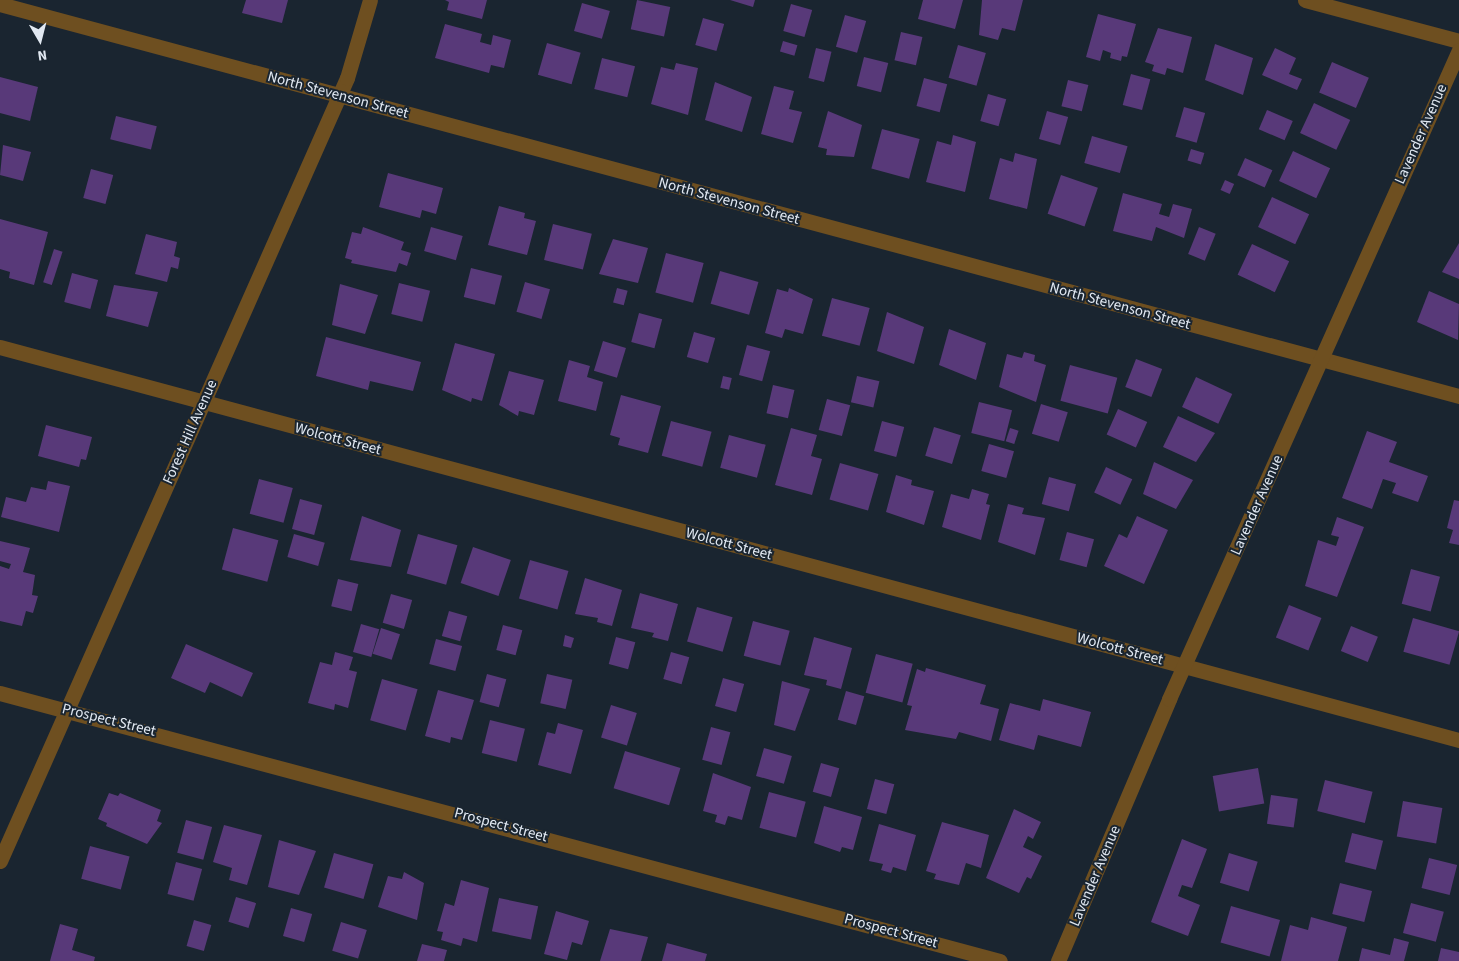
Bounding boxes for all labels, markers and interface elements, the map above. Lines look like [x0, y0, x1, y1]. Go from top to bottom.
north arrow [15, 15, 65, 65]
text: N [36, 44, 48, 65]
street label: North Stevenson Street [266, 68, 410, 122]
street label: Lavender Avenue [1391, 81, 1451, 187]
street label: North Stevenson Street [657, 174, 801, 228]
street label: North Stevenson Street [1048, 279, 1192, 333]
street label: Forest Hill Avenue [159, 377, 221, 487]
street label: Wolcott Street [293, 419, 383, 459]
street label: Lavender Avenue [1227, 452, 1287, 558]
street label: Wolcott Street [684, 524, 774, 564]
street label: Wolcott Street [1075, 629, 1165, 669]
street label: Prospect Street [60, 700, 158, 740]
street label: Prospect Street [452, 804, 550, 846]
street label: Lavender Avenue [1066, 823, 1124, 929]
street label: Prospect Street [842, 910, 940, 952]

